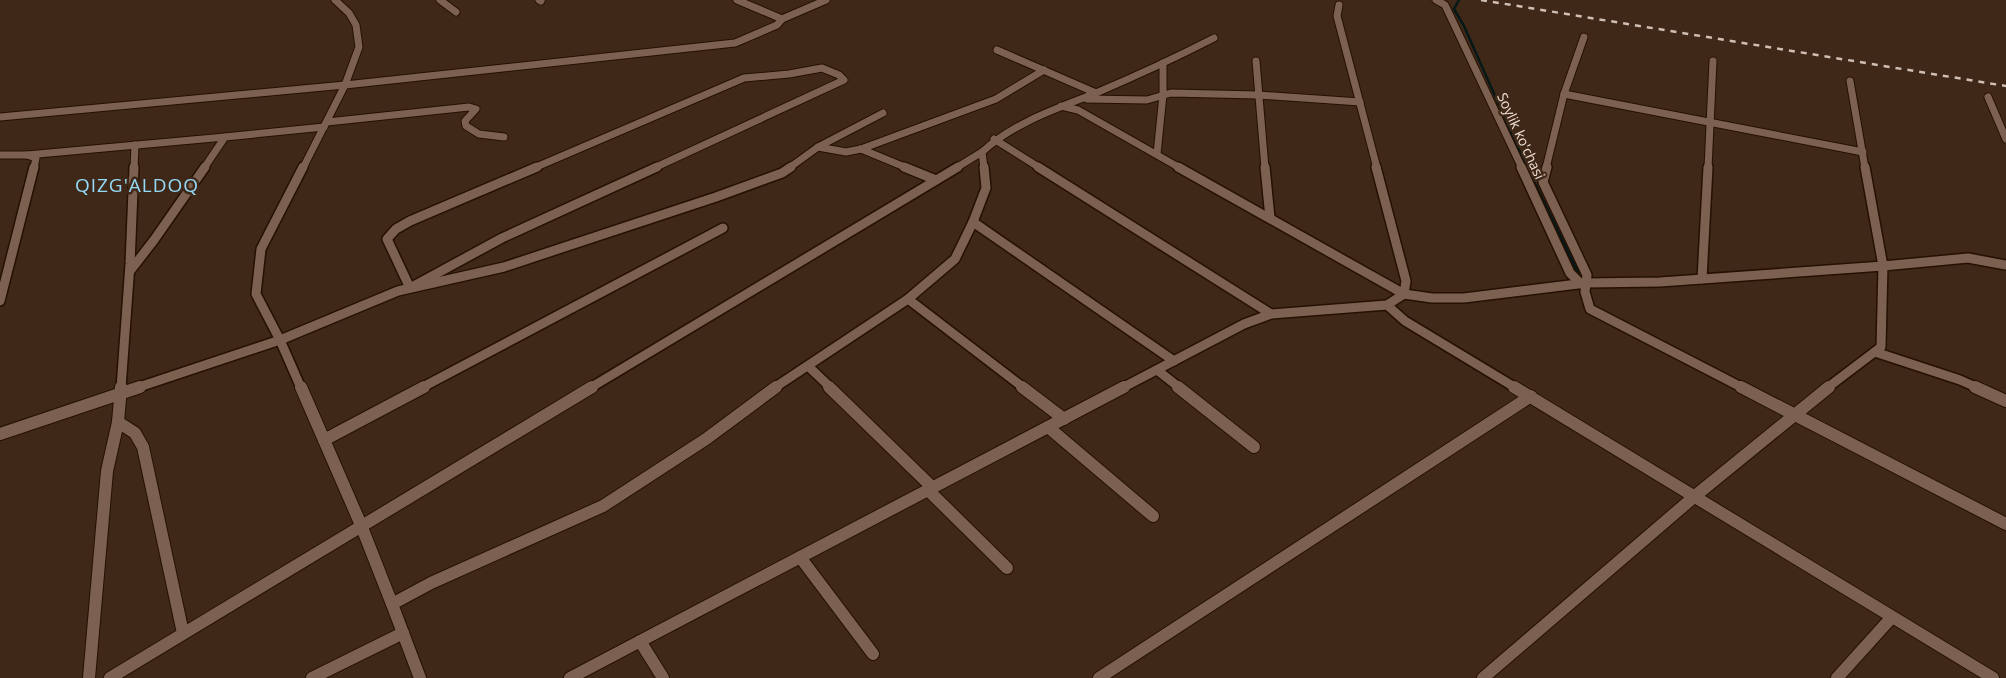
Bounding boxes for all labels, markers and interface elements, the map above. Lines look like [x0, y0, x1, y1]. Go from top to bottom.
street label: Soylik ko'chasi [1493, 89, 1550, 182]
district label: QIZG'ALDOQ [75, 172, 199, 198]

